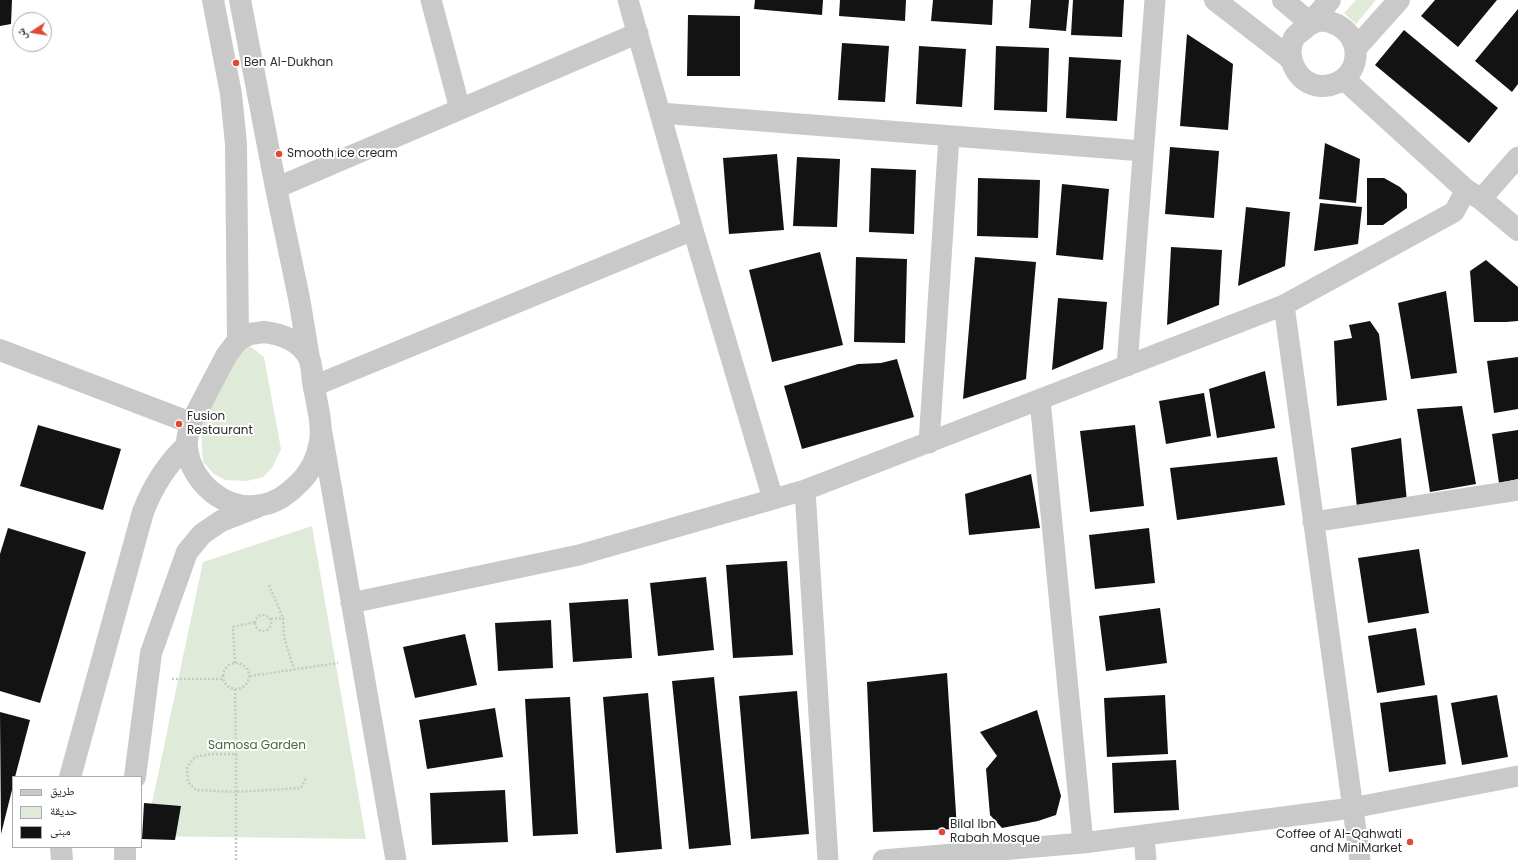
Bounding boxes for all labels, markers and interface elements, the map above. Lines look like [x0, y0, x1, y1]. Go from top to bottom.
north arrow [12, 12, 52, 52]
text: ش [12, 27, 30, 42]
place label: Ben Al-Dukhan [244, 56, 333, 70]
marker: Ben Al-Dukhan [231, 58, 241, 68]
place label: Smooth ice cream [287, 147, 398, 161]
marker: Smooth ice cream [274, 149, 284, 159]
place label: Fusion Restaurant [187, 410, 253, 438]
marker: Fusion Restaurant [174, 419, 184, 429]
park label: Samosa Garden [208, 739, 306, 753]
legend [12, 776, 142, 848]
text: طريق [50, 782, 75, 799]
text: حديقة [50, 802, 78, 819]
place label: Bilal Ibn Rabah Mosque [950, 818, 1040, 846]
text: مبنى [50, 822, 71, 839]
marker: Bilal Ibn Rabah Mosque [937, 827, 947, 837]
place label: Coffee of Al-Qahwati and MiniMarket [1276, 828, 1402, 856]
marker: Coffee of Al-Qahwati and MiniMarket [1405, 837, 1415, 847]

